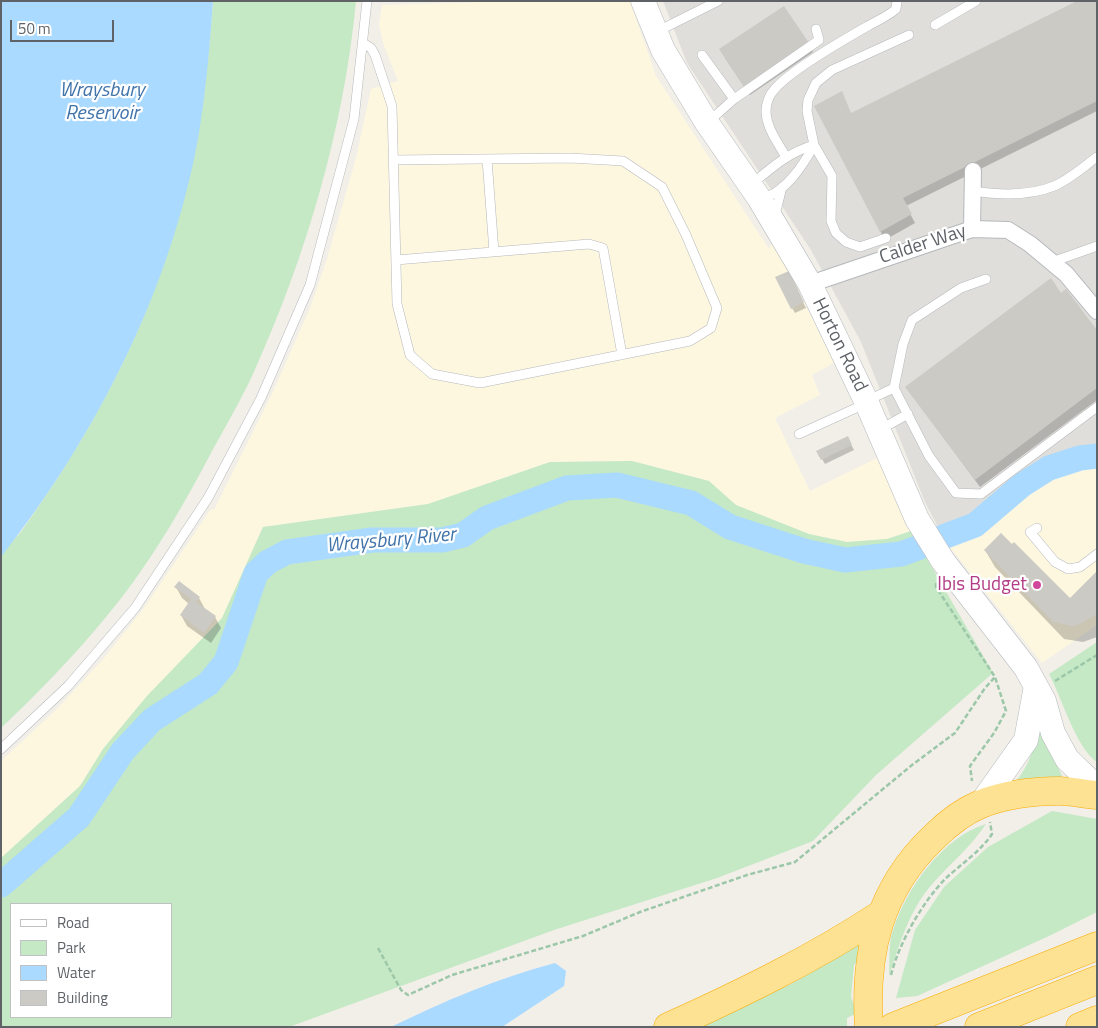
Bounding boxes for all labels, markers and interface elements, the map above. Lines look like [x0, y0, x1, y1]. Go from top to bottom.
scale bar [12, 10, 116, 42]
text: 50 m [18, 17, 51, 40]
water label: Wraysbury Reservoir [59, 79, 145, 126]
street label: Calder Way [877, 220, 969, 270]
street label: Horton Road [806, 294, 872, 396]
water label: Wraysbury River [326, 523, 456, 559]
place label: Ibis Budget [937, 574, 1027, 596]
marker: Ibis Budget [1031, 579, 1043, 591]
legend [10, 903, 172, 1018]
text: Road [57, 911, 89, 934]
text: Park [57, 936, 86, 959]
text: Water [57, 961, 96, 984]
text: Building [57, 986, 108, 1009]

